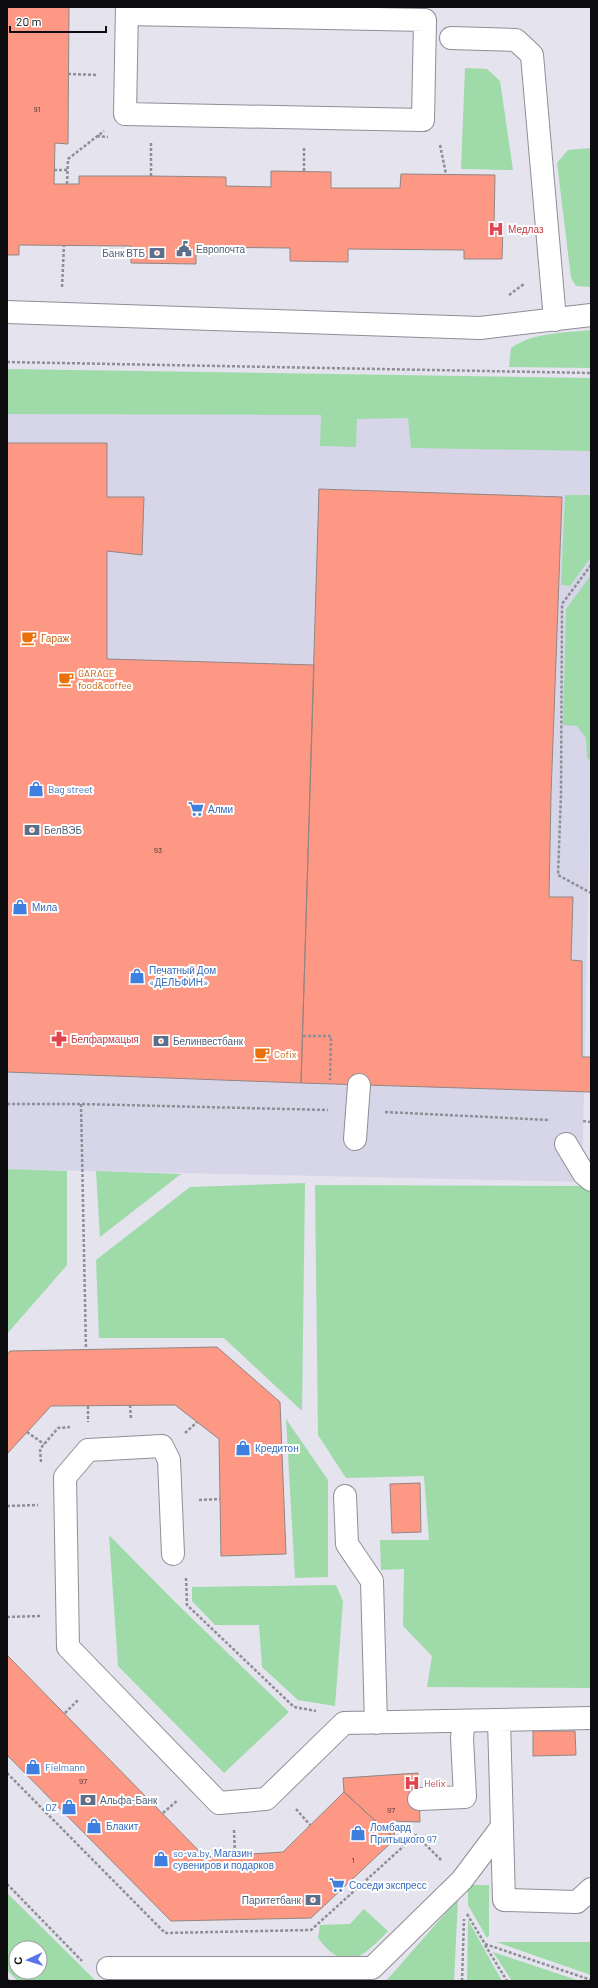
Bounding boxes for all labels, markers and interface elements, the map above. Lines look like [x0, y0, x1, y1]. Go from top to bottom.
scale bar [10, 8, 106, 34]
text: 20 m [16, 14, 42, 28]
house number: 91 [34, 104, 41, 114]
hospital icon: Медлаз [487, 220, 505, 238]
place label: Медлаз [508, 223, 544, 235]
public building icon: Европочта [175, 240, 193, 258]
place label: Европочта [196, 243, 246, 255]
bank icon: Банк ВТБ [148, 244, 166, 262]
place label: Банк ВТБ [102, 247, 145, 259]
cafe icon: Гараж [20, 629, 38, 647]
place label: Гараж [41, 632, 70, 644]
place label: GARAGE food&coffee [78, 667, 132, 691]
cafe icon: GARAGE food&coffee [57, 670, 75, 688]
shop icon: Bag street [27, 780, 45, 798]
place label: Bag street [48, 783, 93, 795]
supermarket icon: Алми [187, 800, 205, 818]
place label: Алми [208, 803, 233, 815]
bank icon: БелВЭБ [23, 821, 41, 839]
place label: БелВЭБ [44, 824, 82, 836]
house number: 93 [154, 845, 162, 855]
shop icon: Мила [11, 898, 29, 916]
place label: Мила [32, 901, 58, 913]
place label: Печатный Дом «ДЕЛЬФИН» [149, 964, 216, 988]
shop icon: Печатный Дом «ДЕЛЬФИН» [128, 967, 146, 985]
pharmacy icon: Белфармацыя [50, 1030, 68, 1048]
bank icon: Белинвестбанк [152, 1032, 170, 1050]
place label: Белфармацыя [71, 1033, 139, 1045]
place label: Белинвестбанк [173, 1035, 244, 1047]
cafe icon: Cofix [253, 1045, 271, 1063]
place label: Cofix [274, 1048, 297, 1060]
shop icon: Кредитон [234, 1439, 252, 1457]
place label: Кредитон [255, 1442, 299, 1454]
shop icon: Fielmann [24, 1758, 42, 1776]
place label: Fielmann [45, 1761, 85, 1773]
hospital icon: Helix [403, 1774, 421, 1792]
house number: 97 [79, 1776, 87, 1786]
place label: Helix [424, 1777, 446, 1789]
bank icon: Альфа-Банк [79, 1791, 97, 1809]
place label: Альфа-Банк [100, 1794, 158, 1806]
shop icon: OZ [60, 1798, 78, 1816]
place label: OZ [45, 1801, 57, 1813]
house number: 97 [387, 1805, 395, 1815]
shop icon: Блакит [85, 1817, 103, 1835]
place label: Блакит [106, 1820, 139, 1832]
place label: Ломбард Притыцкого 97 [370, 1821, 437, 1845]
shop icon: Ломбард Притыцкого 97 [349, 1824, 367, 1842]
place label: so-va.by, Магазин сувениров и подарков [173, 1847, 274, 1871]
shop icon: so-va.by, Магазин сувениров и подарков [152, 1850, 170, 1868]
house number: 1 [352, 1855, 355, 1865]
supermarket icon: Соседи экспресс [328, 1876, 346, 1894]
place label: Соседи экспресс [349, 1879, 427, 1891]
bank icon: Паритетбанк [304, 1891, 322, 1909]
place label: Паритетбанк [242, 1894, 302, 1906]
north arrow [8, 1940, 48, 1980]
text: С [11, 1956, 24, 1965]

